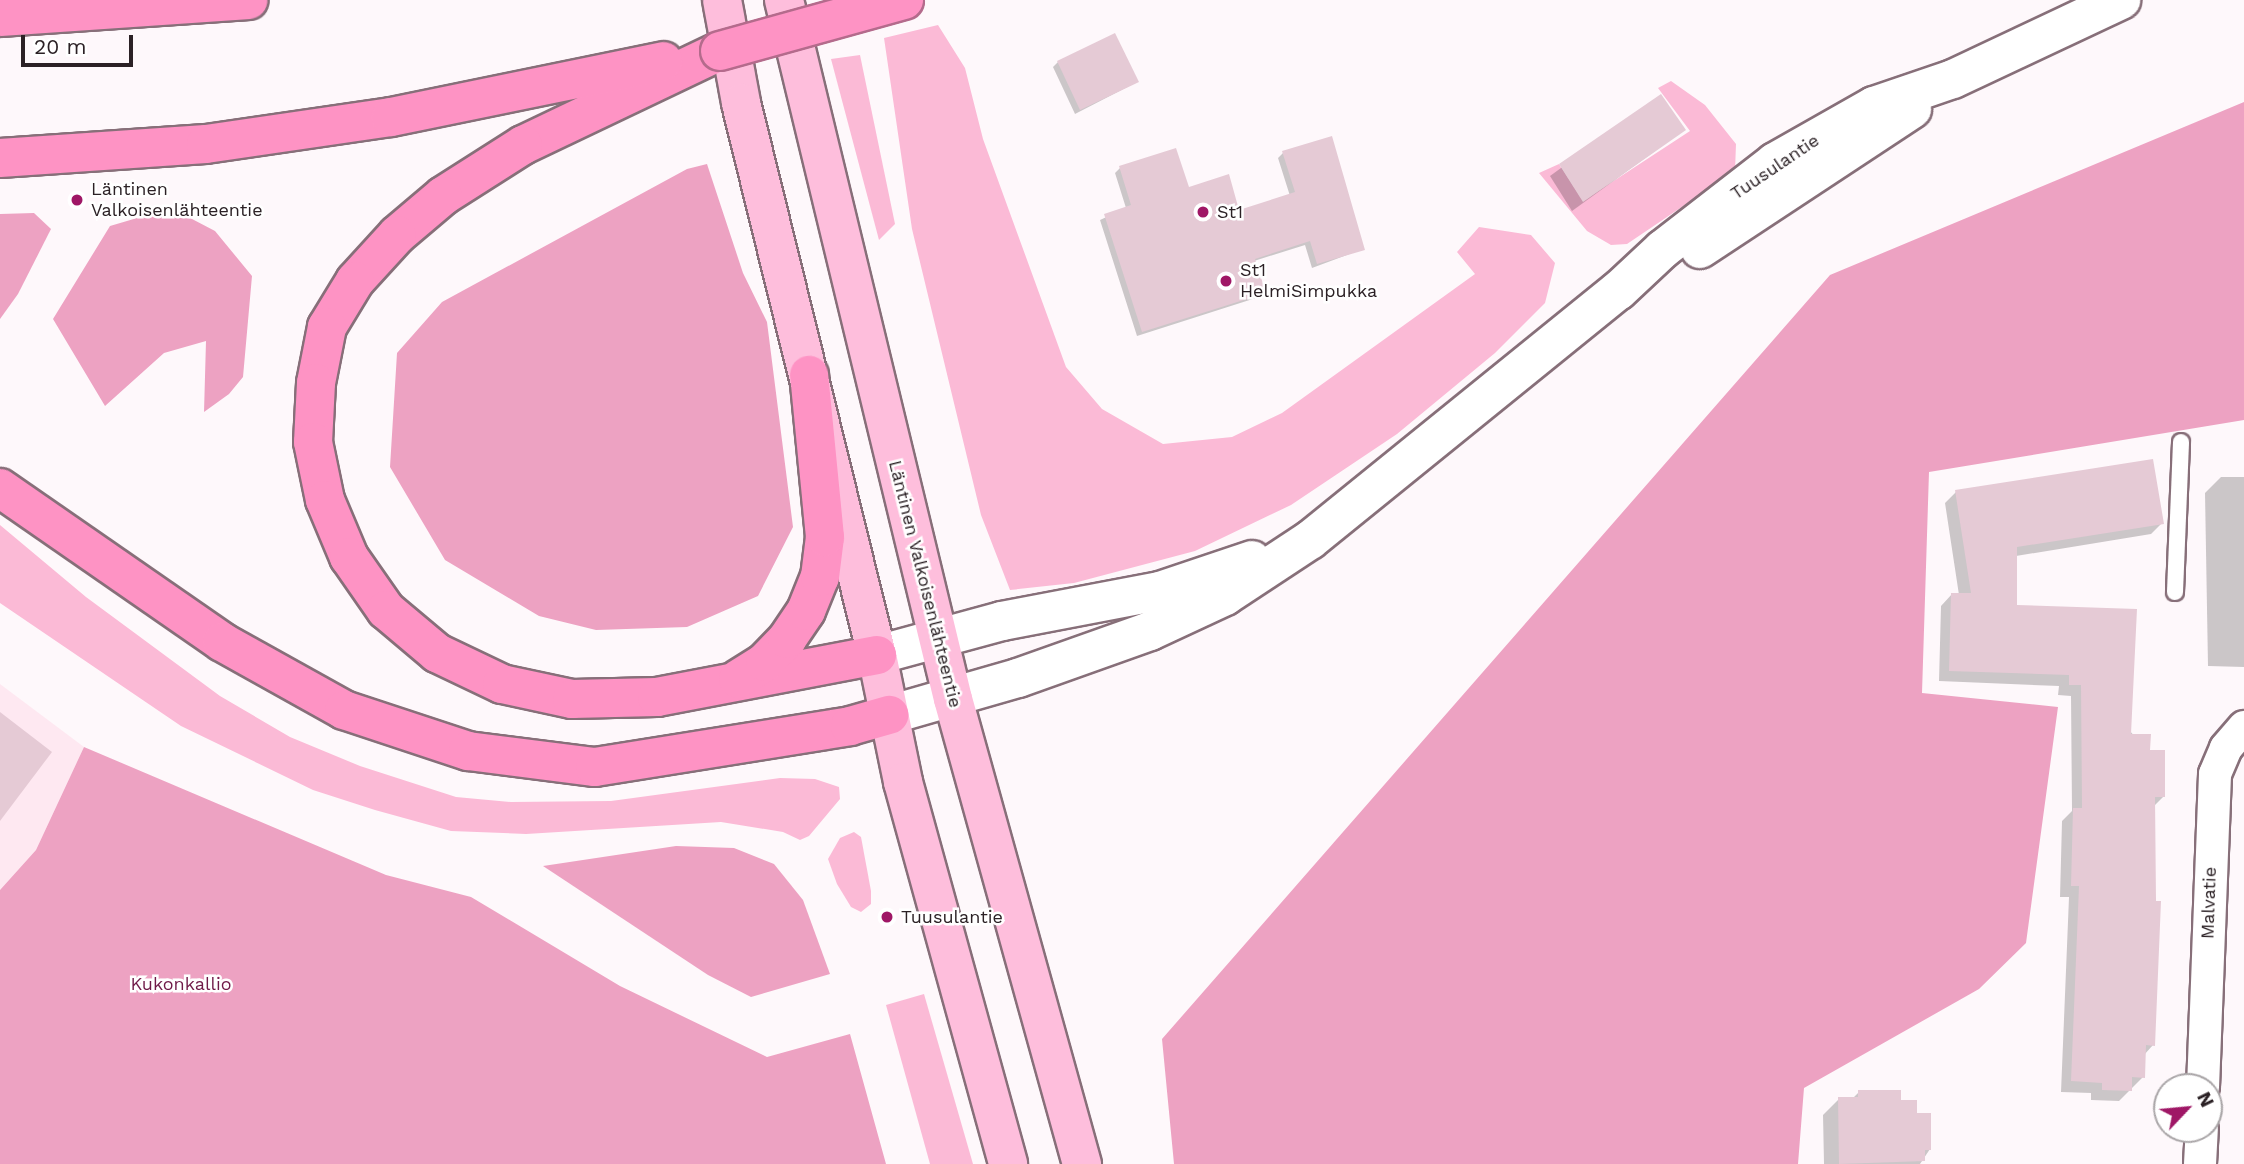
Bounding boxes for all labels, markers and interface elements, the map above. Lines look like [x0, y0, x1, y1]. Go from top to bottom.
scale bar [24, 21, 136, 65]
text: 20 m [34, 34, 86, 59]
street label: Tuusulantie [1727, 130, 1823, 204]
place label: Läntinen Valkoisenlähteentie [91, 179, 263, 222]
marker: Läntinen Valkoisenlähteentie [69, 192, 85, 208]
place label: St1 [1217, 201, 1243, 223]
marker: St1 [1195, 204, 1211, 220]
place label: St1 HelmiSimpukka [1240, 260, 1377, 302]
marker: St1 HelmiSimpukka [1218, 273, 1234, 289]
street label: Läntinen Valkoisenlähteentie [884, 458, 966, 710]
street label: Malvatie [2197, 867, 2221, 939]
place label: Tuusulantie [901, 906, 1003, 928]
marker: Tuusulantie [879, 909, 895, 925]
park label: Kukonkallio [130, 973, 232, 995]
north arrow [2153, 1073, 2223, 1143]
text: N [2192, 1088, 2219, 1111]

